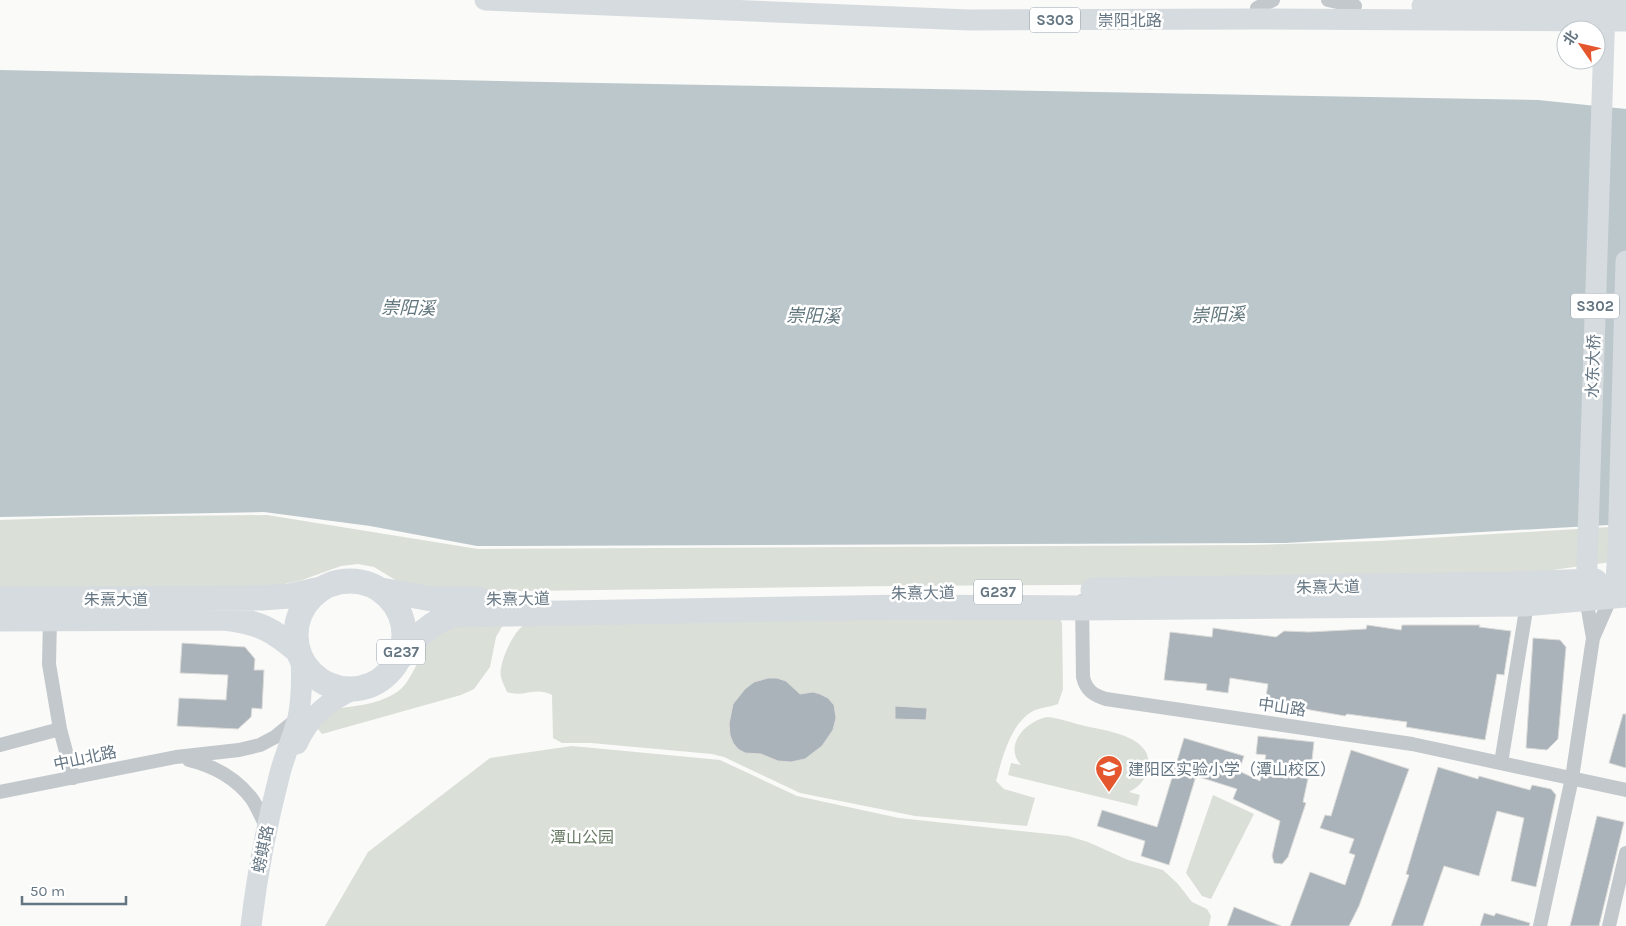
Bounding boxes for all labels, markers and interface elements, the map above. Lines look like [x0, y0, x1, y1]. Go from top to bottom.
road number: S303 [1030, 8, 1080, 32]
street label: 崇阳北路 [1098, 11, 1162, 30]
north arrow [1556, 20, 1606, 70]
text: 北 [1560, 27, 1582, 49]
road number: S302 [1571, 294, 1619, 318]
water label: 崇阳溪 [381, 297, 437, 320]
water label: 崇阳溪 [1191, 303, 1247, 327]
water label: 崇阳溪 [786, 305, 842, 328]
street label: 水东大桥 [1582, 334, 1604, 398]
street label: 朱熹大道 [1296, 577, 1360, 597]
road number: G237 [974, 580, 1022, 604]
street label: 朱熹大道 [891, 583, 955, 603]
street label: 朱熹大道 [486, 589, 550, 609]
street label: 朱熹大道 [84, 590, 148, 609]
road number: G237 [377, 640, 425, 664]
street label: 中山路 [1257, 694, 1307, 720]
street label: 中山北路 [52, 742, 118, 774]
school or university icon: 建阳区实验小学（潭山校区） [1094, 754, 1124, 793]
place label: 建阳区实验小学（潭山校区） [1128, 760, 1336, 779]
street label: 螃蜞路 [249, 824, 277, 874]
park label: 潭山公园 [550, 828, 614, 847]
scale bar [22, 874, 126, 906]
text: 50 m [30, 882, 65, 900]

